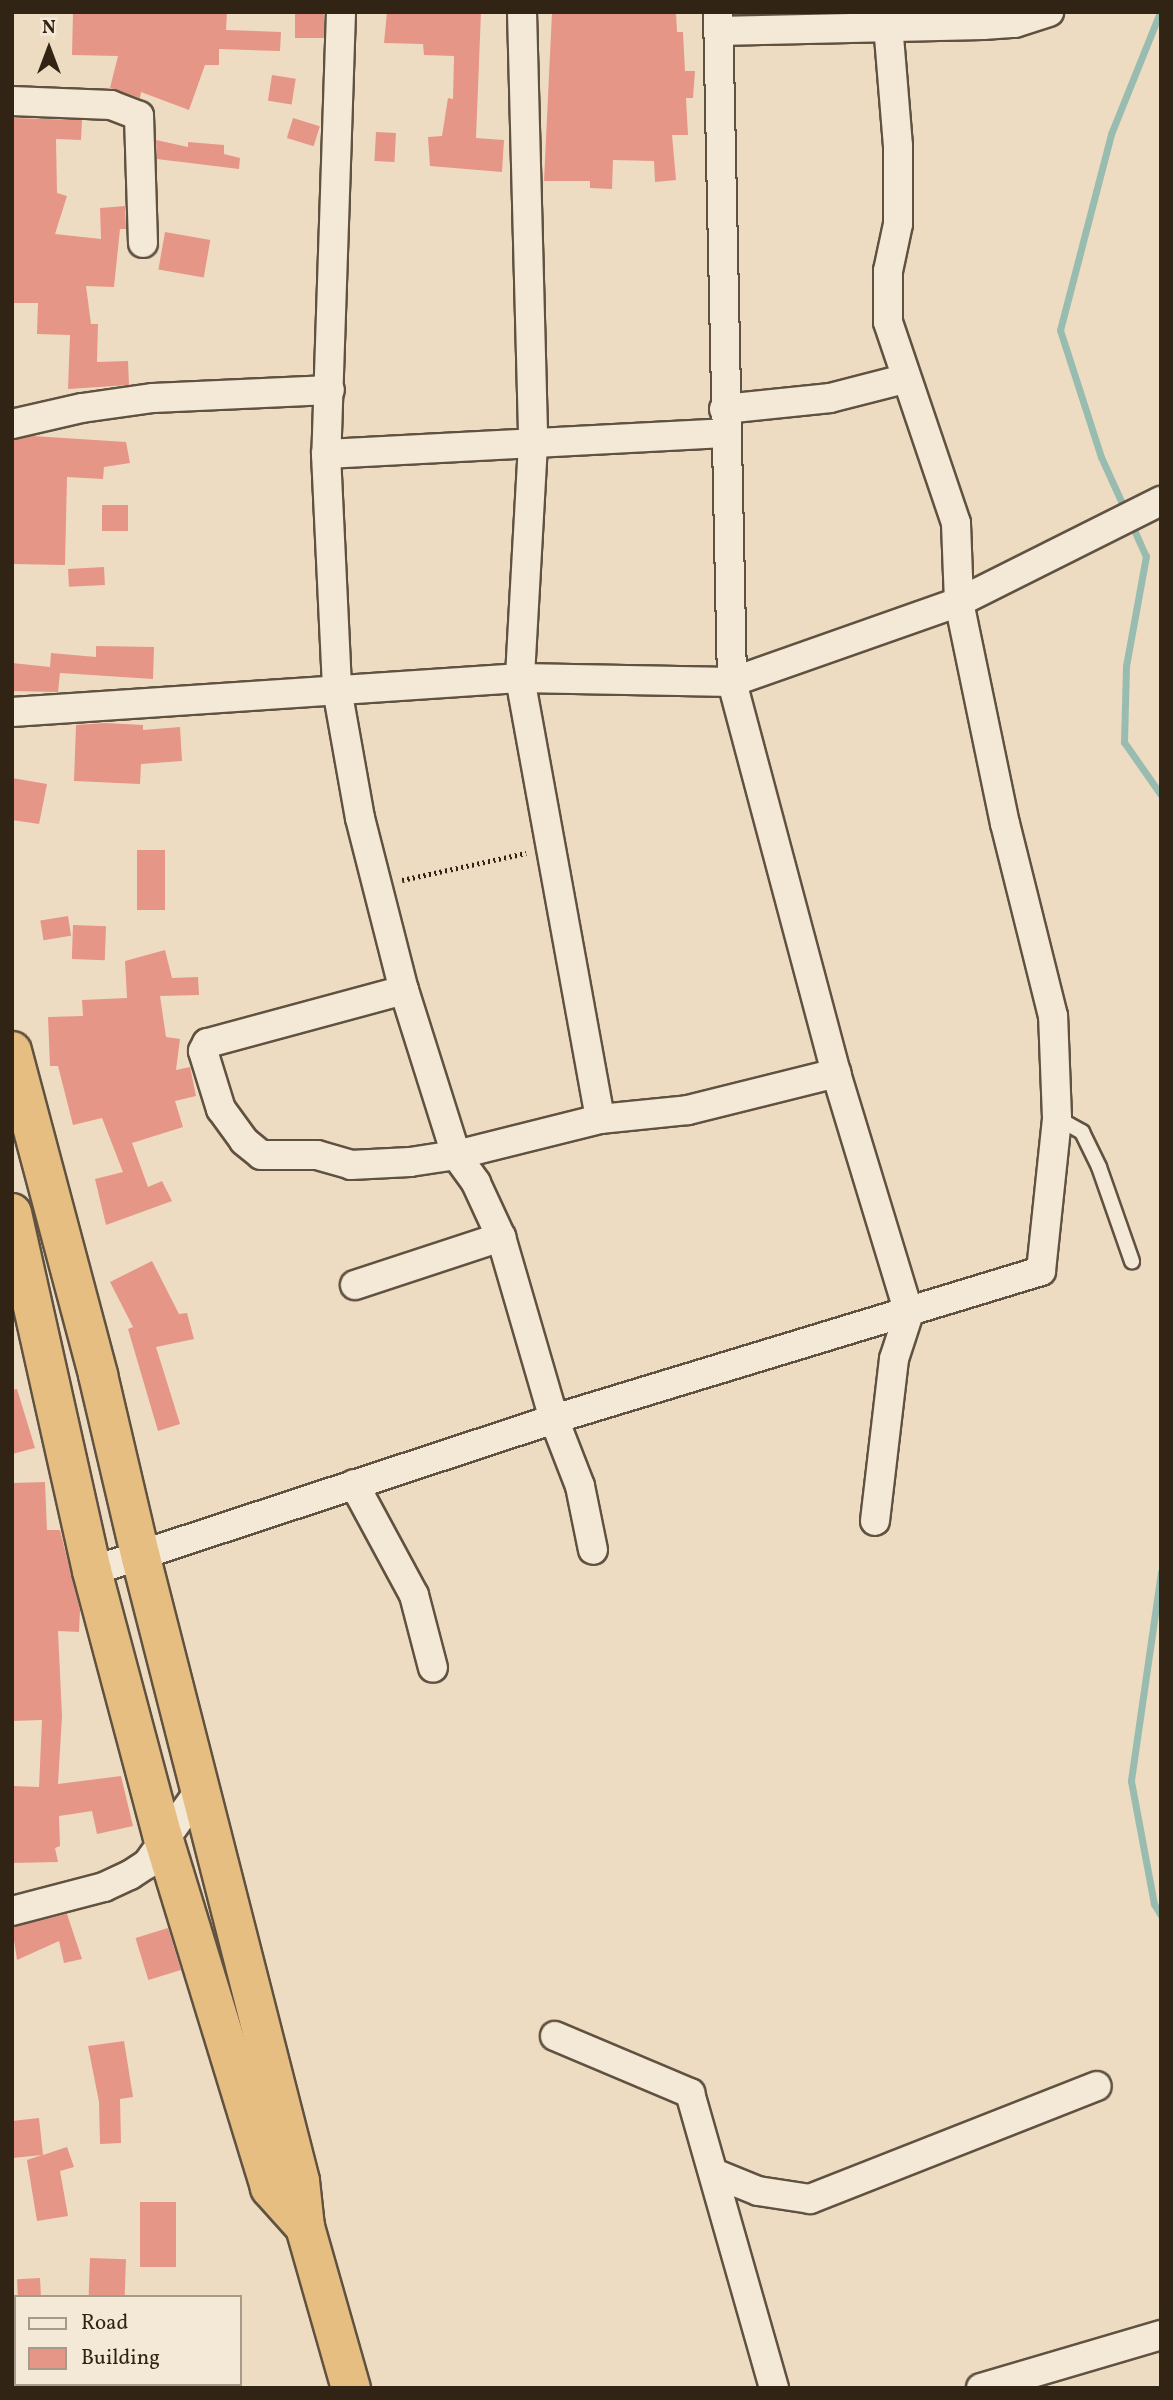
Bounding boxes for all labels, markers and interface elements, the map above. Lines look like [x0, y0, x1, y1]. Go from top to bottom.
north arrow [14, 14, 84, 84]
text: N [42, 15, 56, 41]
legend [14, 2295, 242, 2386]
text: Road [81, 2309, 128, 2338]
text: Building [81, 2344, 160, 2373]

